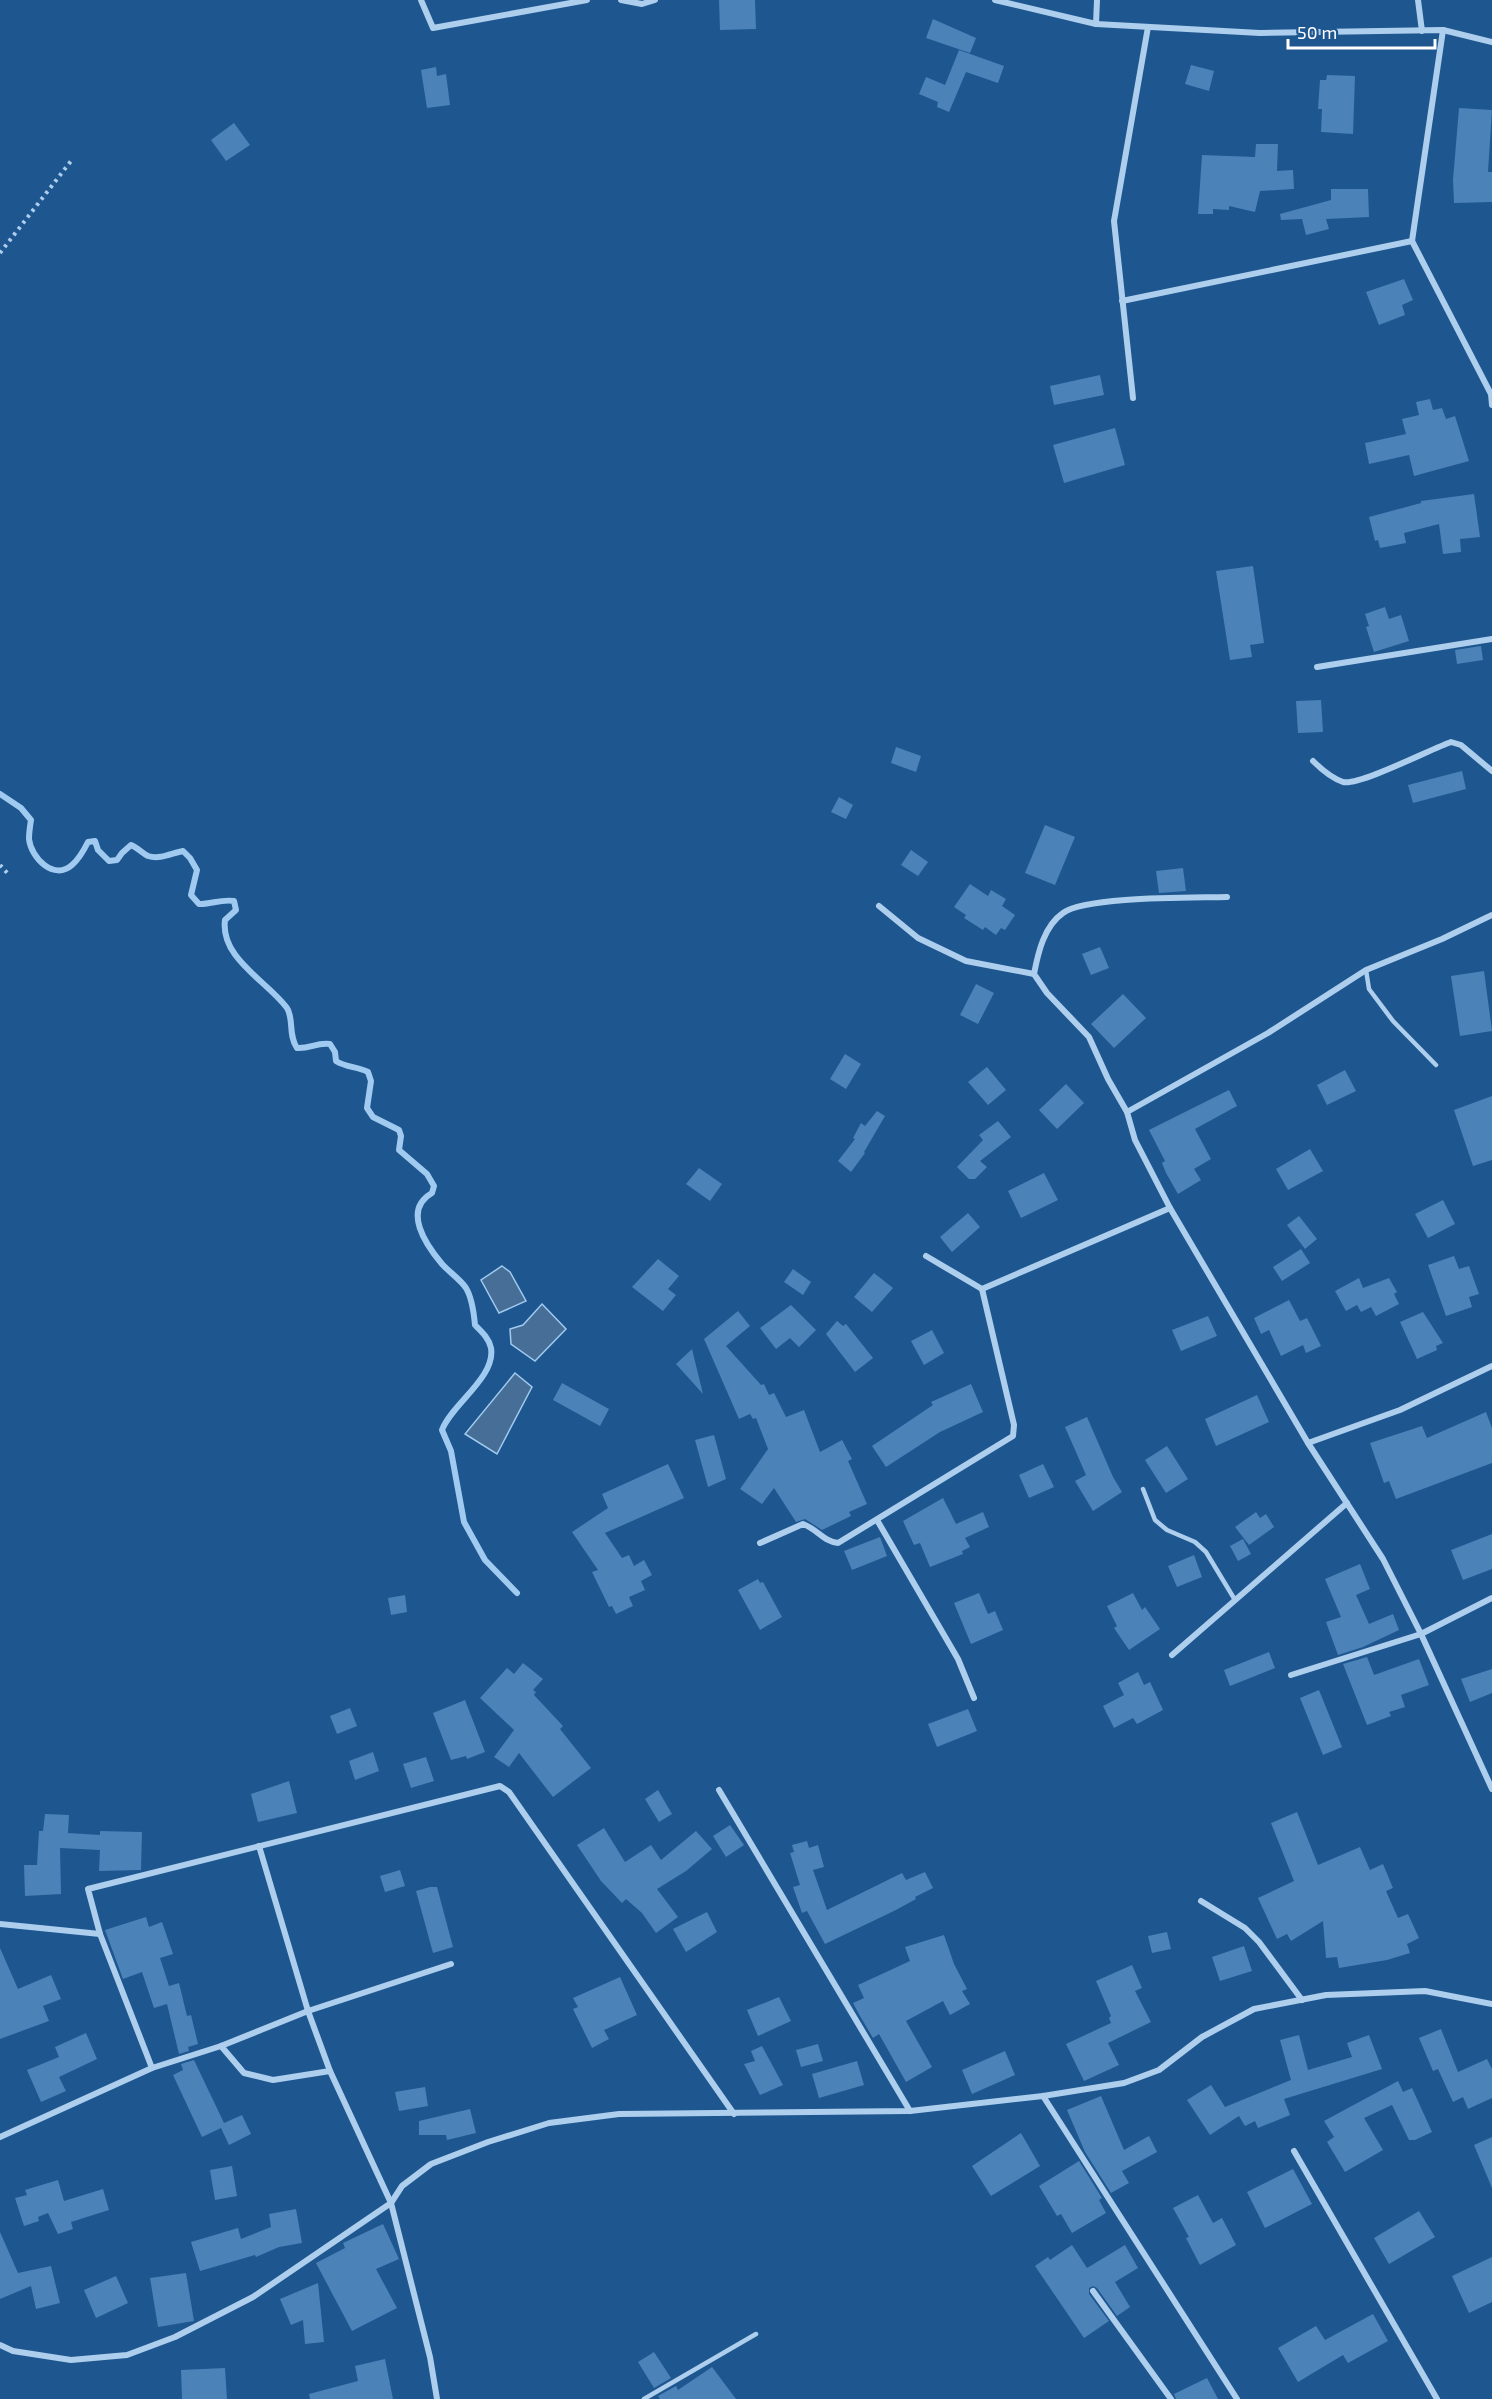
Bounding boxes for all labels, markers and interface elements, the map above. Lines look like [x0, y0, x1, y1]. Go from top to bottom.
scale bar [1288, 12, 1435, 50]
text: 50 m [1297, 21, 1337, 43]

